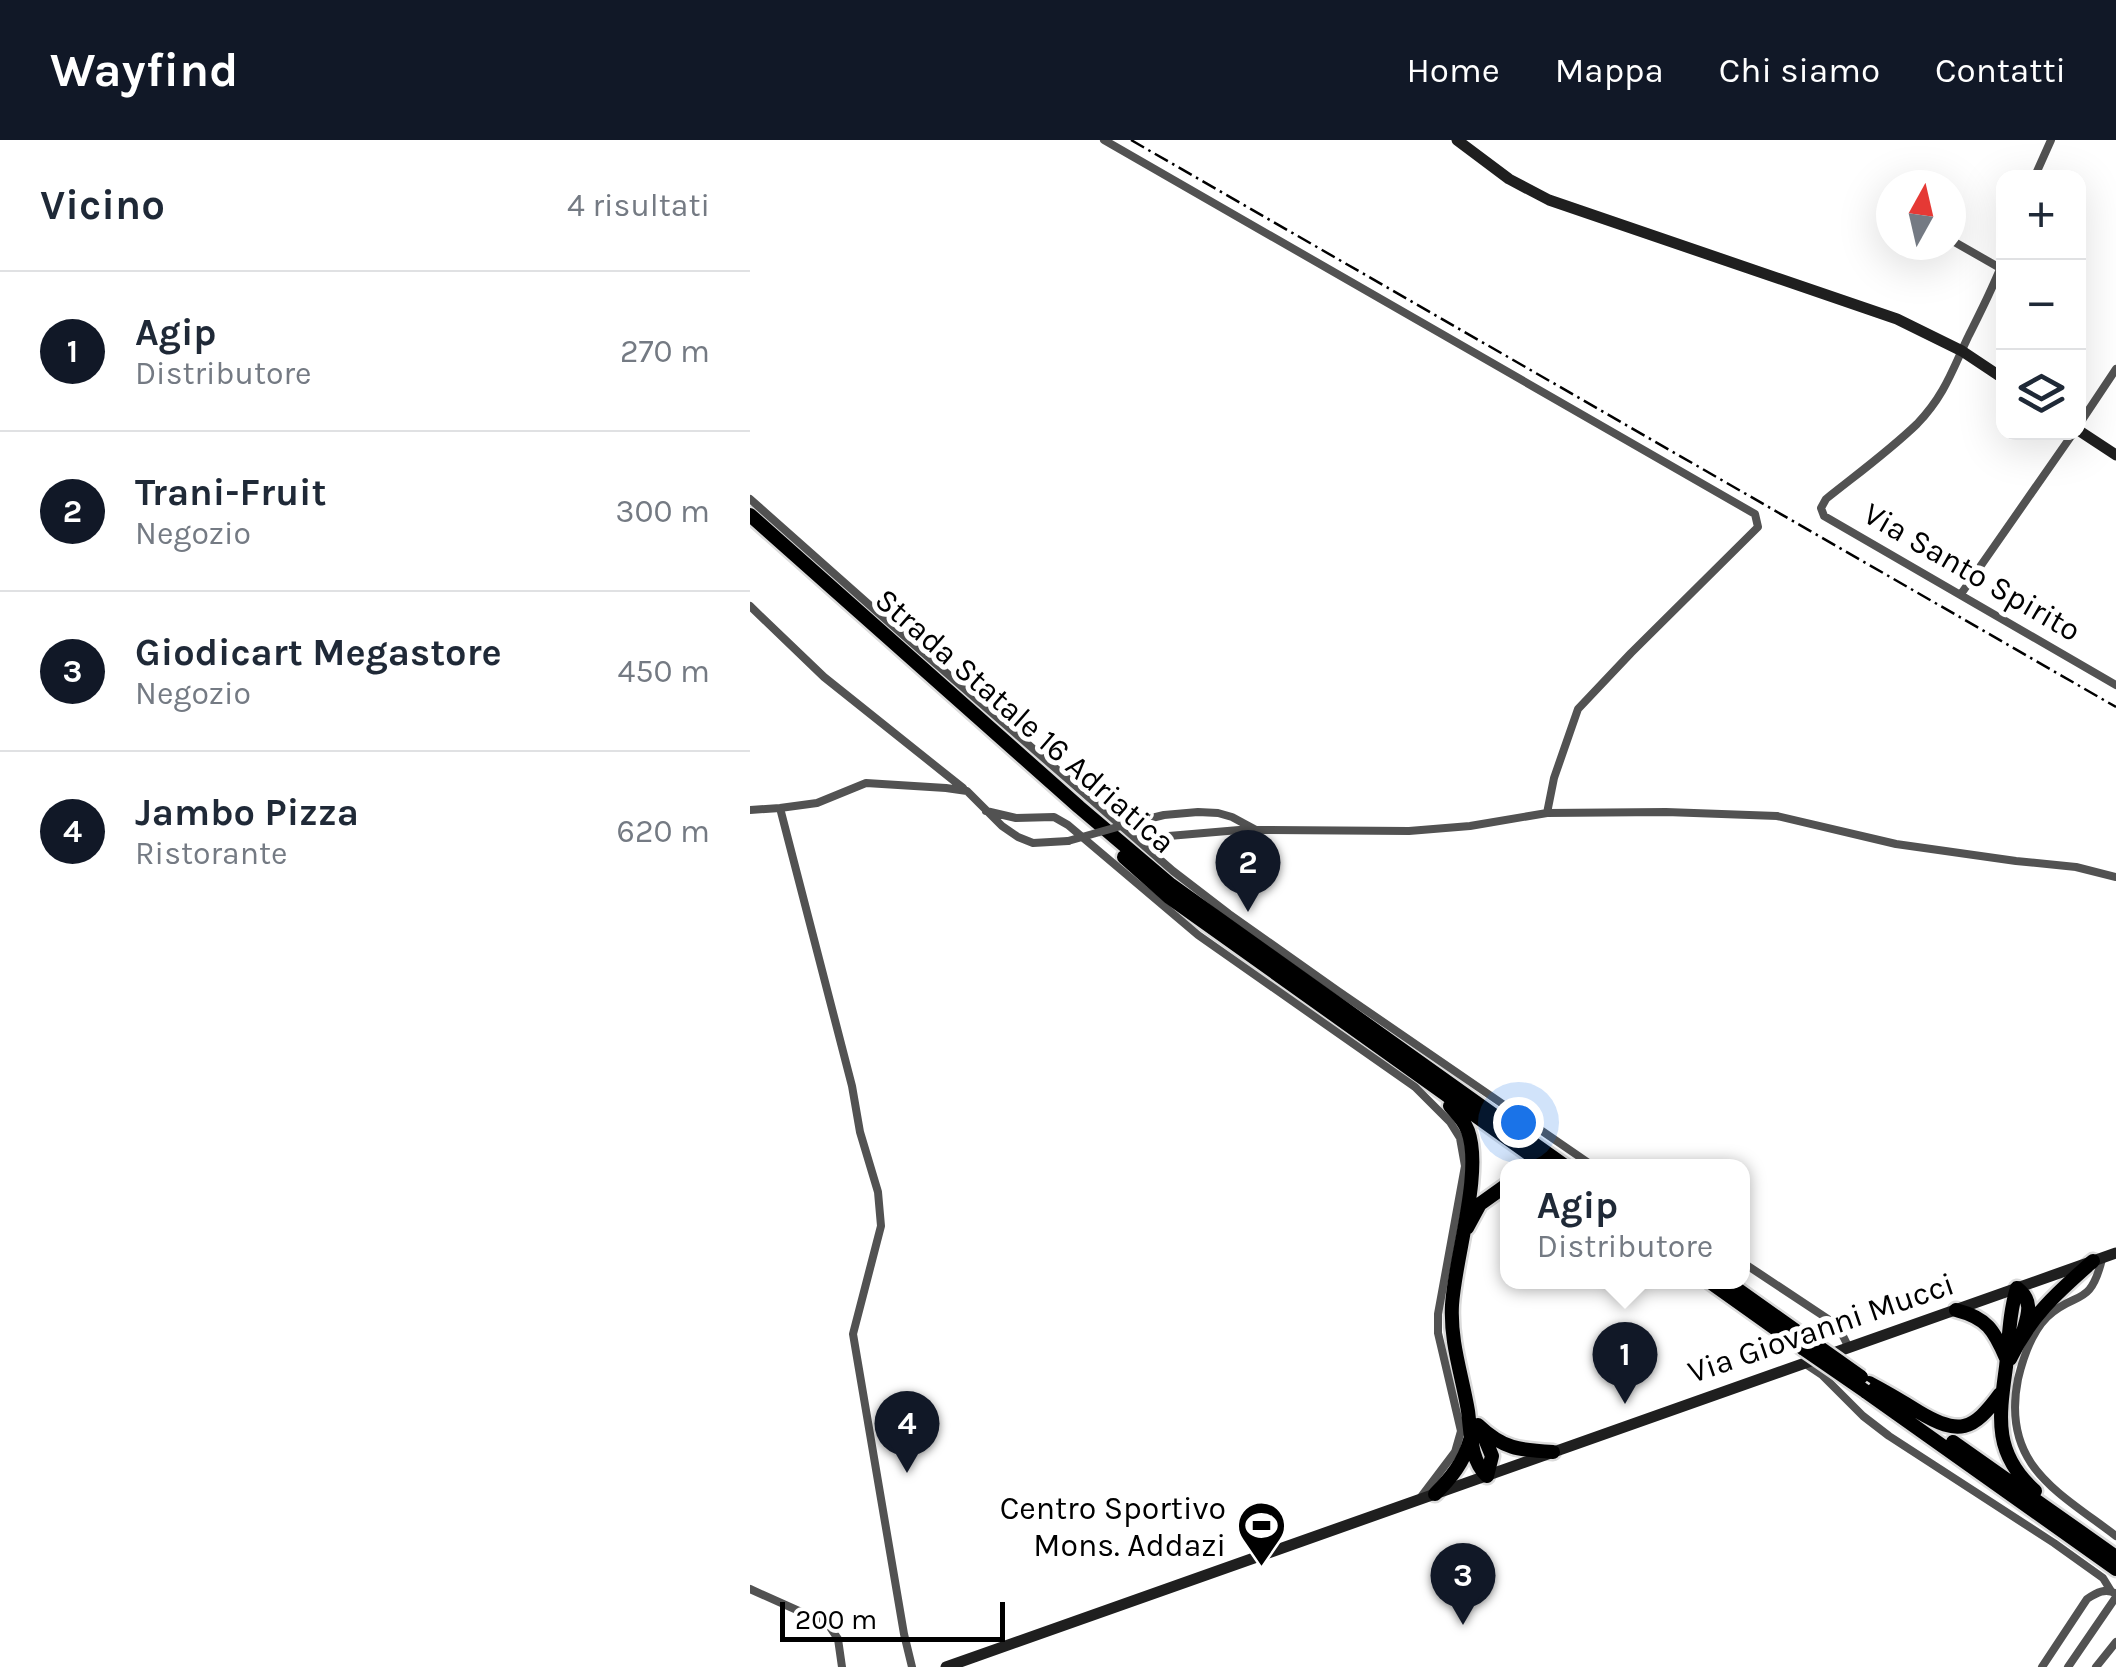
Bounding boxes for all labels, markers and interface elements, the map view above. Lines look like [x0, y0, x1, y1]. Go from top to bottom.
text: Wayfind [50, 42, 239, 98]
text: Home [1406, 50, 1500, 91]
text: Mappa [1555, 50, 1664, 91]
text: Chi siamo [1719, 50, 1880, 91]
text: Contatti [1935, 50, 2066, 91]
north arrow [1876, 170, 1966, 260]
map controls [1996, 170, 2086, 440]
button: + [1996, 170, 2086, 260]
text: Vicino [40, 180, 165, 230]
text: 4 risultati [567, 187, 710, 224]
button: − [1996, 260, 2086, 350]
text: Agip [135, 310, 217, 355]
text: 1 [67, 333, 78, 370]
text: 270 m [620, 333, 710, 370]
button: layers [1996, 350, 2086, 440]
text: Distributore [135, 355, 311, 392]
text: Trani-Fruit [135, 470, 326, 515]
text: 2 [63, 493, 82, 530]
text: 300 m [616, 493, 710, 530]
street label: Via Santo Spirito [1857, 495, 2087, 649]
text: Negozio [135, 515, 251, 552]
street label: Strada Statale 16 Adriatica [868, 581, 1182, 861]
text: Giodicart Megastore [135, 630, 502, 675]
text: 3 [63, 653, 82, 690]
text: 450 m [618, 653, 710, 690]
text: Negozio [135, 675, 251, 712]
text: Jambo Pizza [135, 790, 359, 835]
text: 4 [63, 813, 82, 850]
text: 620 m [617, 813, 710, 850]
pin: 2 [1216, 830, 1280, 912]
text: Ristorante [135, 835, 287, 872]
your location [1493, 1097, 1544, 1148]
popup [1500, 1159, 1750, 1289]
text: Agip [1537, 1183, 1618, 1228]
text: Distributore [1537, 1228, 1713, 1265]
street label: Via Giovanni Mucci [1683, 1265, 1959, 1391]
pin: 1 [1592, 1322, 1658, 1404]
pin: 4 [874, 1390, 940, 1473]
place label: Centro Sportivo Mons. Addazi [1000, 1490, 1226, 1564]
sports icon: Centro Sportivo Mons. Addazi [1235, 1500, 1287, 1568]
pin: 3 [1430, 1542, 1496, 1625]
scale bar [780, 1597, 1005, 1642]
text: 200 m [795, 1603, 877, 1636]

